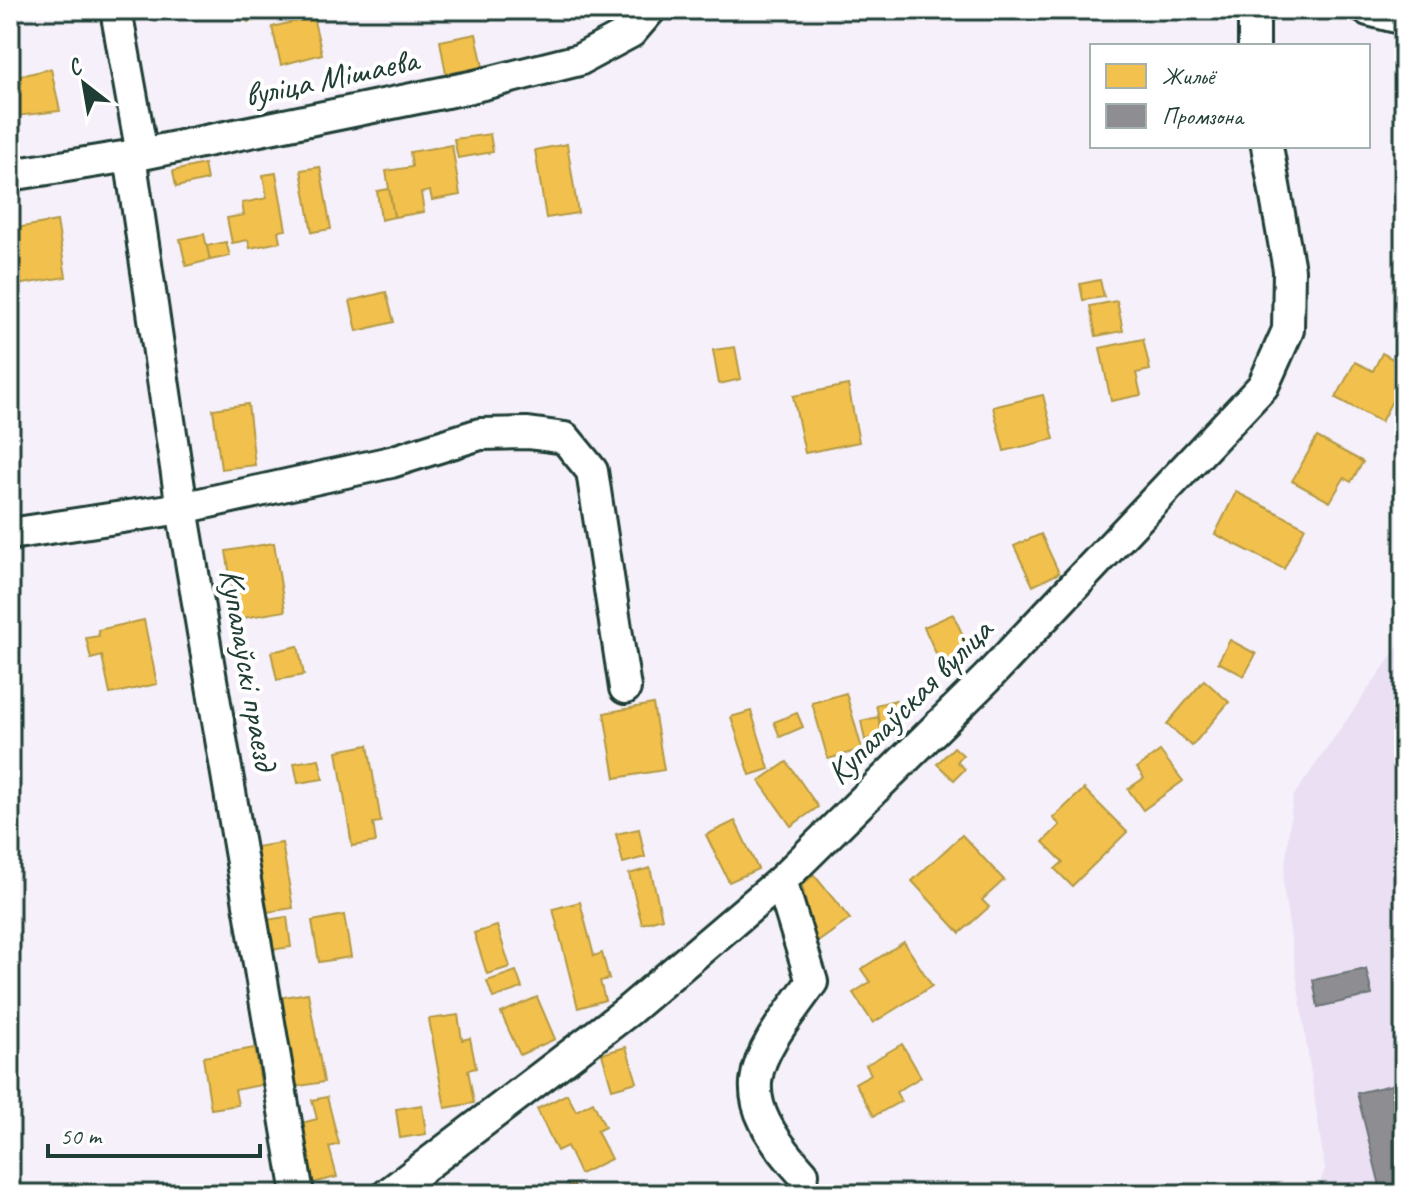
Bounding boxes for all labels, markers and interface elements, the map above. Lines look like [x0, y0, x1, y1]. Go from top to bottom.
street label: вуліца Мішаева [240, 37, 425, 116]
north arrow [44, 44, 124, 124]
legend [1090, 44, 1370, 148]
text: С [62, 51, 89, 82]
text: Жильё [1162, 61, 1217, 91]
text: Промзона [1162, 101, 1245, 131]
street label: Купалаўскі праезд [210, 565, 288, 776]
street label: Купалаўская вуліца [817, 607, 1003, 793]
scale bar [48, 1108, 260, 1158]
text: 50 m [60, 1121, 103, 1151]

